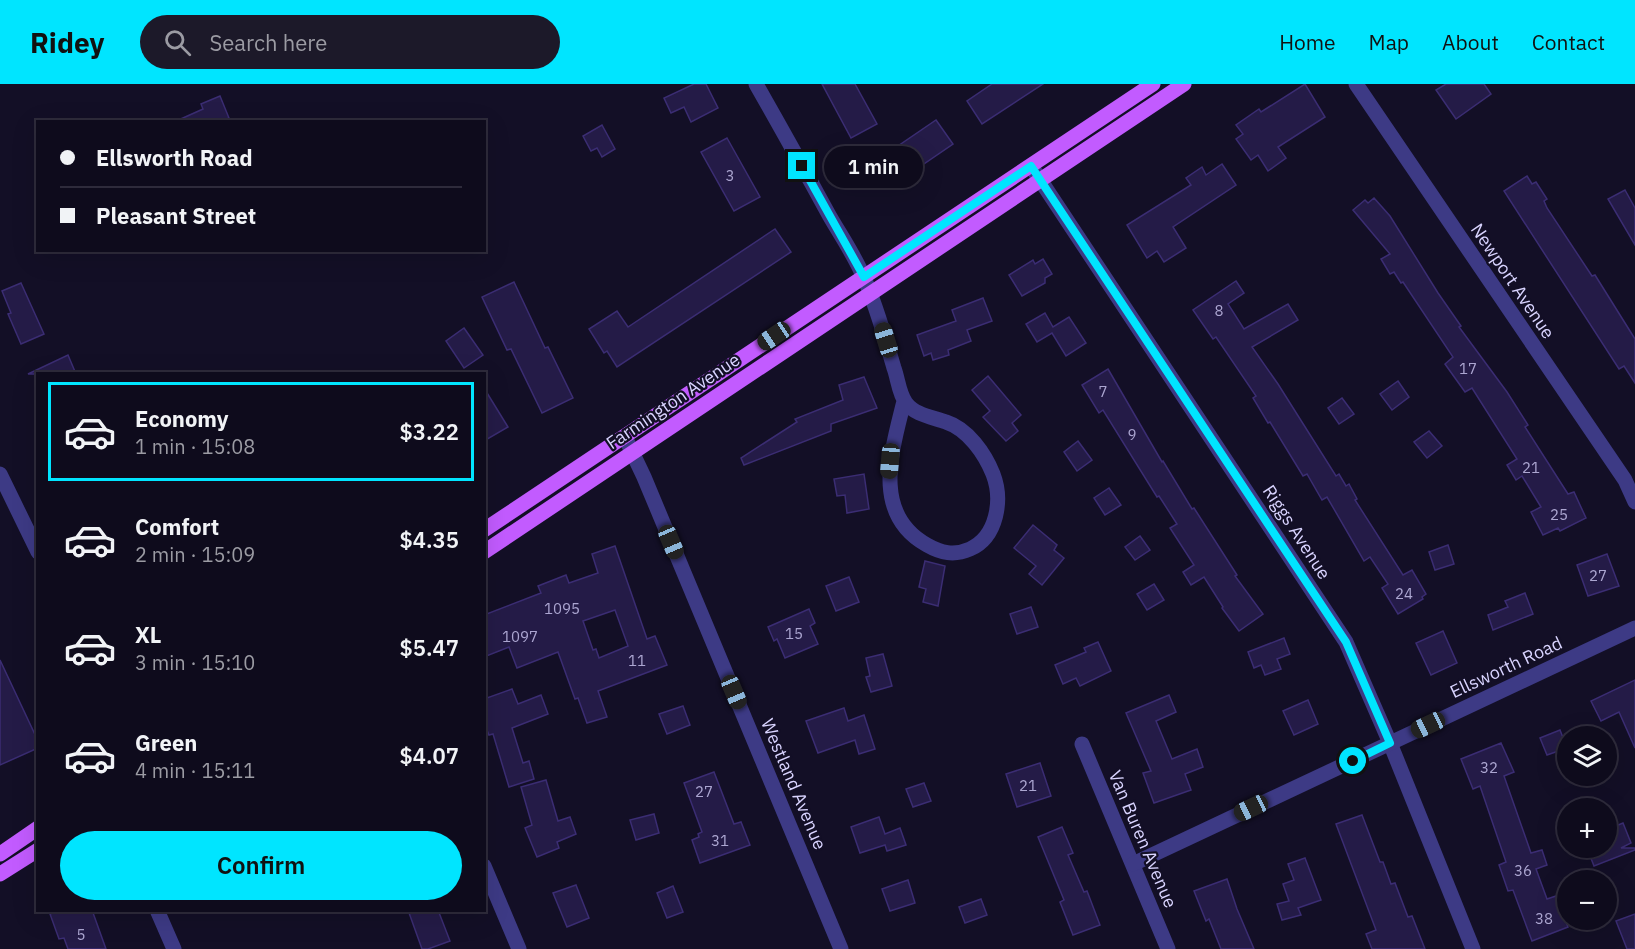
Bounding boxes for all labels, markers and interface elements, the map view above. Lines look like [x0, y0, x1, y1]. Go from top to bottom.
search box [140, 15, 560, 69]
text: Ridey [30, 24, 104, 61]
icon: search [161, 26, 194, 59]
text: Search here [209, 28, 327, 57]
text: Home [1279, 28, 1336, 56]
text: Map [1369, 28, 1409, 56]
text: About [1442, 28, 1499, 56]
text: Contact [1532, 28, 1605, 56]
text: Ellsworth Road [96, 143, 253, 172]
callout: 1 min [823, 145, 922, 187]
route end [788, 152, 815, 179]
text: 1 min [848, 153, 899, 180]
house number: 3 [725, 166, 735, 185]
text: Pleasant Street [96, 201, 256, 230]
street label: Newport Avenue [1466, 219, 1560, 343]
house number: 8 [1214, 301, 1224, 320]
car [754, 318, 794, 354]
car [872, 320, 900, 360]
street label: Farmington Avenue [602, 348, 744, 454]
house number: 17 [1459, 359, 1477, 378]
house number: 7 [1098, 382, 1108, 401]
text: Economy [135, 404, 229, 433]
icon: car [63, 405, 117, 459]
text: $3.22 [400, 417, 459, 446]
house number: 9 [1127, 425, 1137, 444]
text: 1 min · 15:08 [135, 433, 255, 460]
car [879, 442, 901, 480]
house number: 21 [1522, 458, 1540, 477]
street label: Riggs Avenue [1258, 480, 1336, 584]
house number: 25 [1550, 505, 1568, 524]
text: Comfort [135, 512, 219, 541]
icon: car [63, 513, 117, 567]
car [656, 522, 686, 562]
text: $4.35 [400, 525, 459, 554]
text: 2 min · 15:09 [135, 541, 255, 568]
house number: 27 [1589, 566, 1607, 585]
house number: 24 [1395, 584, 1413, 603]
house number: 1095 [544, 599, 580, 618]
text: XL [135, 620, 161, 649]
icon: car [63, 621, 117, 675]
house number: 15 [785, 624, 803, 643]
house number: 1097 [502, 627, 538, 646]
street label: Ellsworth Road [1446, 631, 1566, 703]
text: $5.47 [400, 633, 459, 662]
text: 3 min · 15:10 [135, 649, 255, 676]
house number: 11 [628, 651, 646, 670]
car [719, 672, 749, 712]
car [1408, 709, 1448, 741]
street label: Westland Avenue [756, 715, 832, 853]
map controls [1557, 726, 1617, 930]
button: layers [1557, 726, 1617, 786]
text: Green [135, 728, 197, 757]
icon: car [63, 729, 117, 783]
text: $4.07 [400, 741, 459, 770]
route start [1339, 747, 1366, 774]
text: 4 min · 15:11 [135, 757, 255, 784]
house number: 32 [1480, 758, 1498, 777]
street label: Van Buren Avenue [1104, 767, 1182, 911]
house number: 21 [1019, 776, 1037, 795]
house number: 27 [695, 782, 713, 801]
car [1231, 792, 1271, 824]
button: + [1557, 798, 1617, 858]
button: Confirm [60, 831, 462, 900]
house number: 31 [711, 831, 729, 850]
house number: 36 [1514, 861, 1532, 880]
button: − [1557, 870, 1617, 930]
house number: 38 [1535, 909, 1553, 928]
house number: 5 [76, 925, 86, 944]

